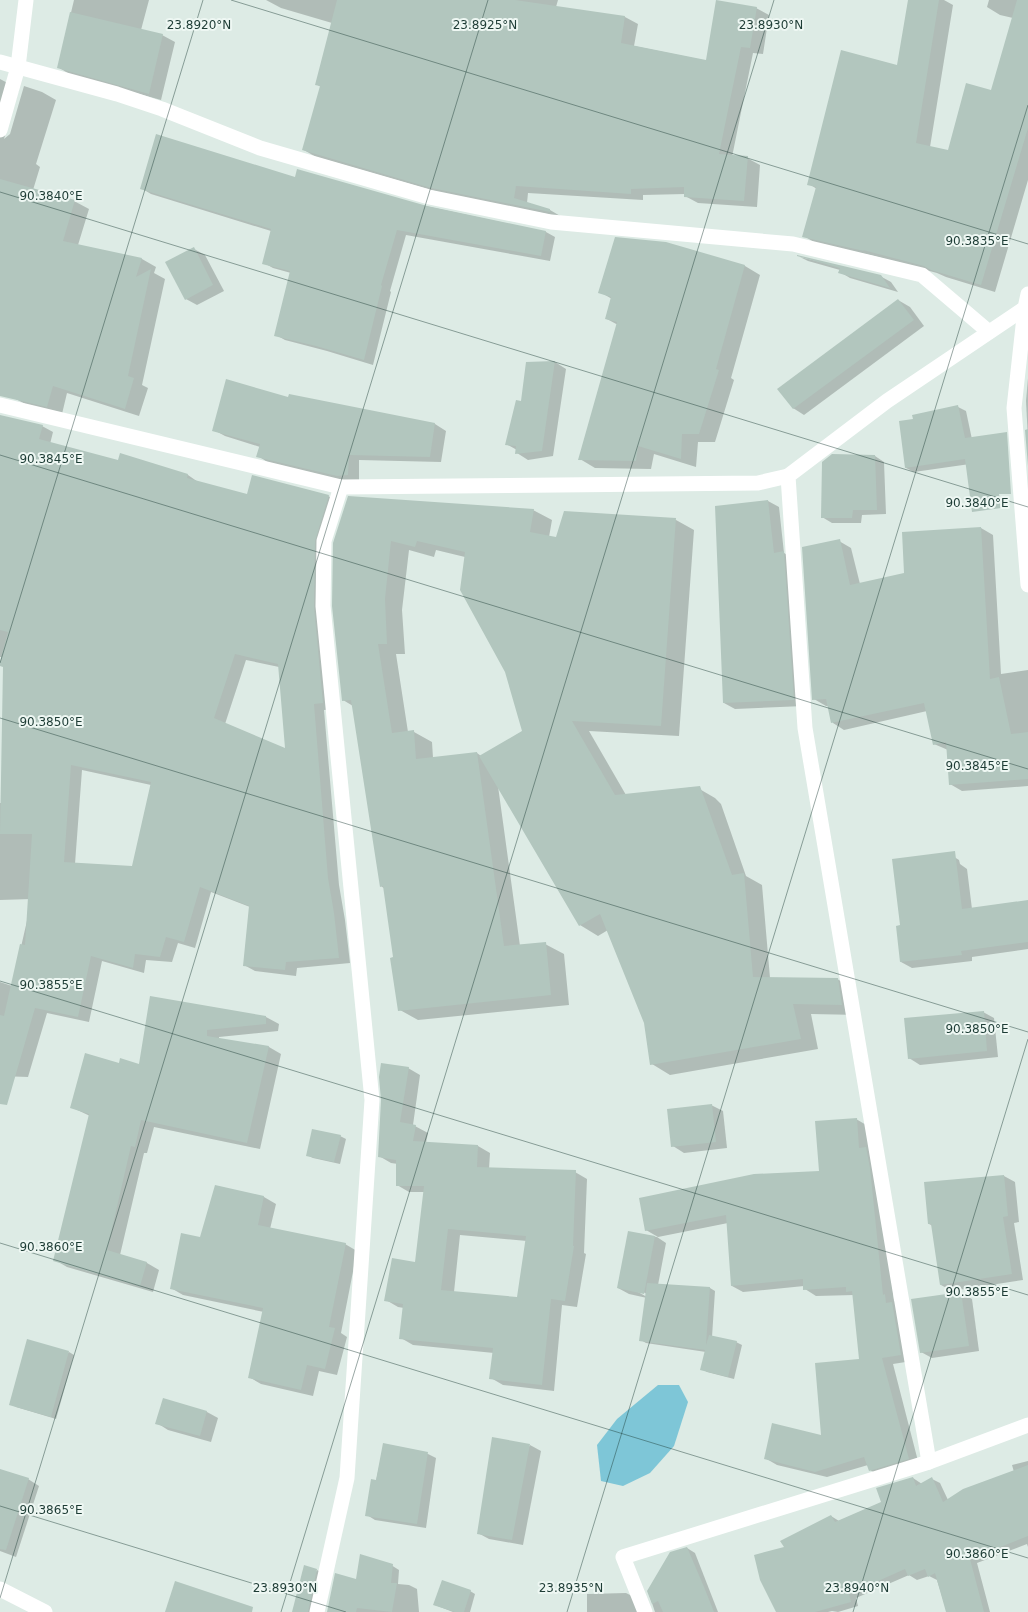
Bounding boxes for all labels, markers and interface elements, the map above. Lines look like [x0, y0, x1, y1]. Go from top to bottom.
text: 23.8920°N [167, 18, 231, 32]
text: 23.8925°N [453, 18, 517, 32]
text: 23.8930°N [739, 18, 803, 32]
text: 90.3840°E [19, 189, 83, 203]
text: 90.3835°E [945, 234, 1009, 248]
text: 90.3845°E [19, 452, 83, 466]
text: 90.3840°E [945, 496, 1009, 510]
text: 90.3850°E [19, 715, 83, 729]
text: 90.3845°E [945, 759, 1009, 773]
text: 90.3855°E [19, 978, 83, 992]
text: 90.3850°E [945, 1022, 1009, 1036]
text: 90.3860°E [19, 1240, 83, 1254]
text: 90.3855°E [945, 1285, 1009, 1299]
text: 90.3865°E [19, 1503, 83, 1517]
text: 90.3860°E [945, 1547, 1009, 1561]
text: 23.8930°N [253, 1581, 317, 1595]
text: 23.8935°N [539, 1581, 603, 1595]
text: 23.8940°N [825, 1581, 889, 1595]

